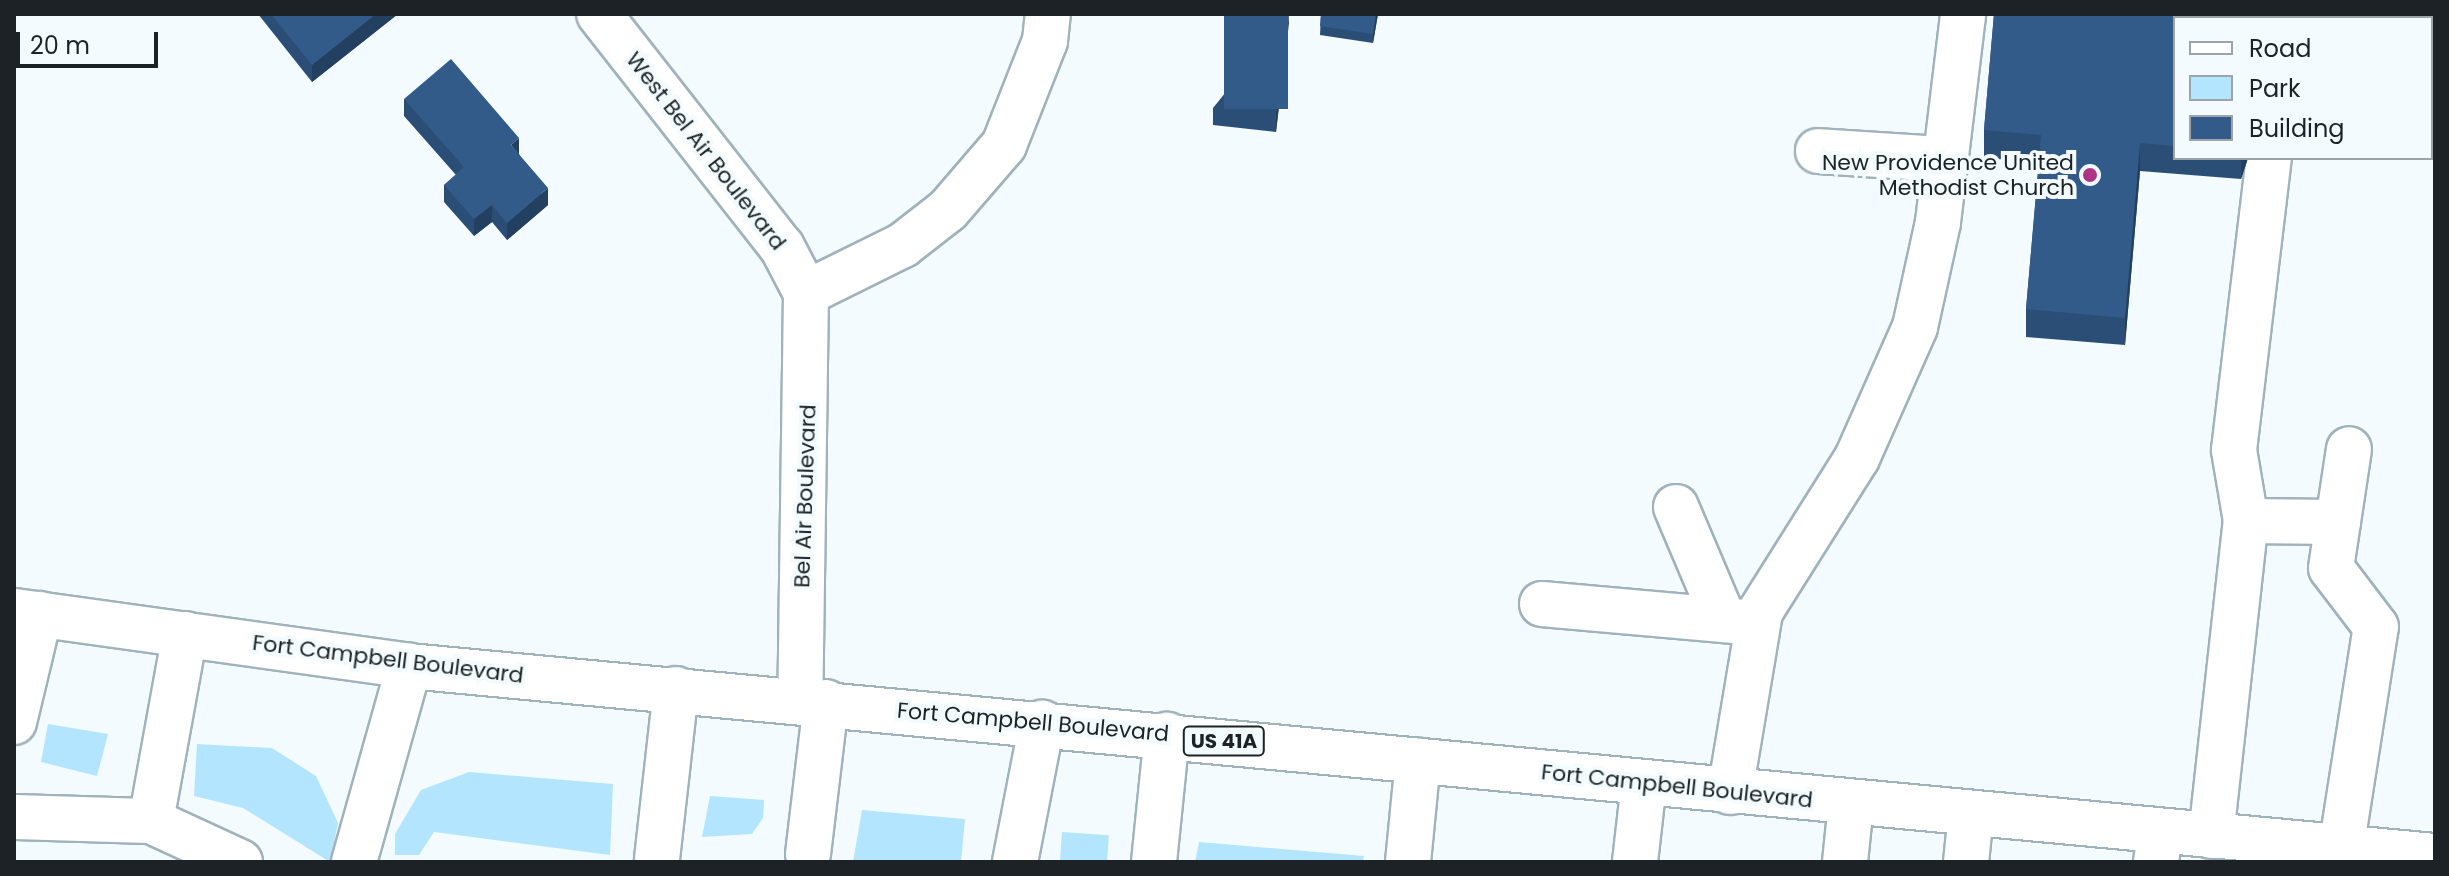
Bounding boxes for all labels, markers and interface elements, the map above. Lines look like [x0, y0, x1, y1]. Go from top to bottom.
scale bar [20, 16, 162, 66]
legend [2173, 16, 2433, 160]
text: 20 m [30, 29, 90, 62]
text: Road [2249, 32, 2311, 65]
street label: West Bel Air Boulevard [620, 47, 792, 255]
text: Park [2249, 72, 2300, 105]
text: Building [2249, 112, 2345, 145]
place label: New Providence United Methodist Church [1822, 149, 2074, 200]
marker: New Providence United Methodist Church [2081, 166, 2099, 184]
street label: Bel Air Boulevard [789, 404, 821, 588]
street label: Fort Campbell Boulevard [251, 629, 525, 689]
street label: Fort Campbell Boulevard [896, 697, 1170, 747]
road number: US 41A [1182, 725, 1266, 757]
street label: Fort Campbell Boulevard [1540, 759, 1814, 813]

